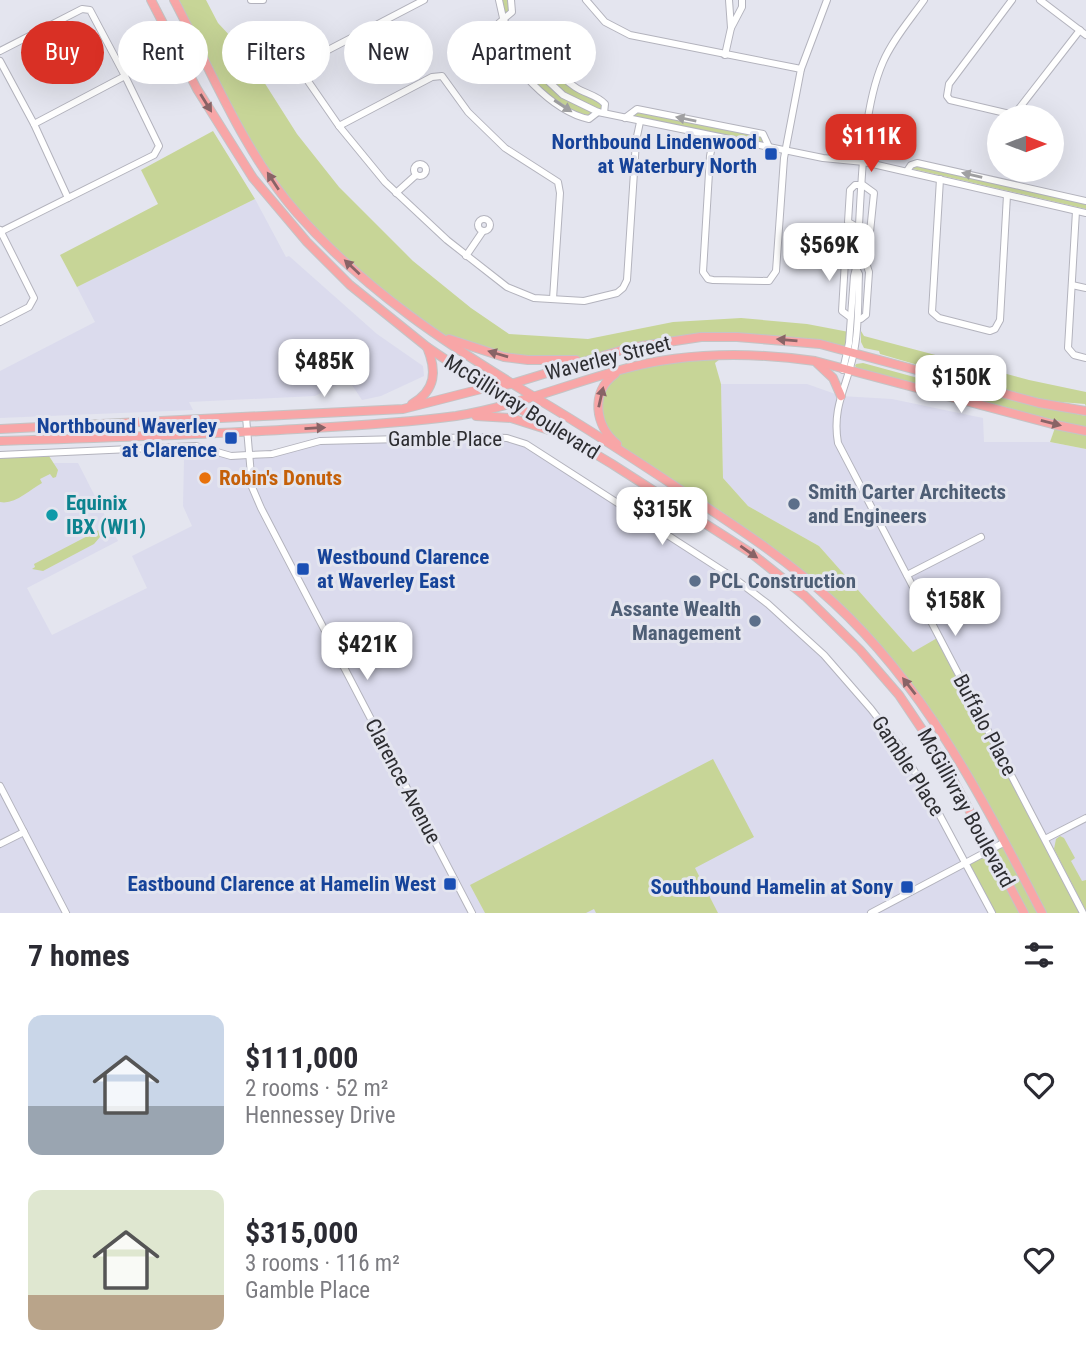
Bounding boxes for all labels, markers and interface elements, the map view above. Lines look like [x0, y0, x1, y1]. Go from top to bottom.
chip: Buy [21, 21, 104, 84]
chip: Rent [118, 21, 208, 84]
chip: Filters [222, 21, 330, 84]
chip: New [344, 21, 433, 84]
chip: Apartment [447, 21, 596, 84]
one-way arrow [200, 94, 213, 113]
one-way arrow [553, 100, 572, 113]
north arrow [987, 105, 1064, 182]
map controls [987, 105, 1064, 182]
one-way arrow [675, 113, 697, 124]
pin: $111K [822, 114, 920, 174]
text: $111K [841, 123, 901, 150]
place label: Northbound Lindenwood at Waterbury North [552, 130, 757, 178]
marker: Northbound Lindenwood at Waterbury North [763, 146, 779, 162]
one-way arrow [961, 169, 983, 180]
one-way arrow [266, 172, 280, 190]
pin: $569K [780, 224, 878, 283]
text: $569K [799, 232, 859, 259]
one-way arrow [344, 260, 361, 276]
street label: Waverley Street [543, 331, 673, 385]
one-way arrow [776, 334, 798, 345]
pin: $485K [275, 340, 373, 399]
text: $485K [294, 348, 354, 375]
one-way arrow [487, 348, 509, 359]
street label: McGillivray Boulevard [440, 350, 604, 464]
pin: $150K [912, 356, 1010, 415]
text: $150K [931, 364, 991, 391]
one-way arrow [595, 386, 606, 408]
place label: Northbound Waverley at Clarence [37, 414, 218, 462]
one-way arrow [1040, 418, 1062, 429]
one-way arrow [304, 422, 326, 433]
street label: Gamble Place [388, 427, 502, 451]
marker: Northbound Waverley at Clarence [223, 430, 239, 446]
place label: Robin's Donuts [219, 466, 342, 490]
marker: Robin's Donuts [197, 470, 213, 486]
place label: Smith Carter Architects and Engineers [808, 480, 1006, 528]
pin: $315K [613, 488, 711, 547]
place label: Equinix IBX (WI1) [66, 491, 146, 539]
text: $315K [632, 496, 692, 523]
marker: Smith Carter Architects and Engineers [786, 496, 802, 512]
marker: Equinix IBX (WI1) [44, 507, 60, 523]
place label: Westbound Clarence at Waverley East [317, 545, 489, 593]
one-way arrow [740, 545, 758, 559]
marker: Westbound Clarence at Waverley East [295, 561, 311, 577]
place label: PCL Construction [709, 569, 856, 593]
marker: PCL Construction [687, 573, 703, 589]
pin: $158K [906, 578, 1004, 638]
text: $158K [925, 587, 985, 614]
place label: Assante Wealth Management [610, 597, 741, 645]
marker: Assante Wealth Management [747, 613, 763, 629]
pin: $421K [318, 622, 416, 682]
text: $421K [337, 631, 397, 658]
street label: Buffalo Place [948, 670, 1022, 780]
one-way arrow [901, 677, 916, 695]
street label: Gamble Place [867, 712, 949, 821]
street label: Clarence Avenue [360, 715, 446, 848]
street label: McGillivray Boulevard [912, 724, 1020, 892]
place label: Eastbound Clarence at Hamelin West [127, 872, 436, 896]
place label: Southbound Hamelin at Sony [651, 875, 894, 899]
marker: Eastbound Clarence at Hamelin West [442, 876, 458, 892]
marker: Southbound Hamelin at Sony [899, 879, 915, 895]
icon: filters [1020, 936, 1058, 974]
text: 7 homes [28, 938, 130, 973]
text: $111,000 [245, 1040, 358, 1075]
icon: home [84, 1043, 168, 1127]
icon: heart [1020, 1066, 1058, 1104]
text: 2 rooms · 52 m² [245, 1075, 388, 1102]
text: Hennessey Drive [245, 1102, 395, 1129]
text: $315,000 [245, 1215, 358, 1250]
icon: home [84, 1218, 168, 1302]
icon: heart [1020, 1241, 1058, 1279]
text: 3 rooms · 116 m² [245, 1250, 400, 1277]
text: Gamble Place [245, 1277, 370, 1304]

